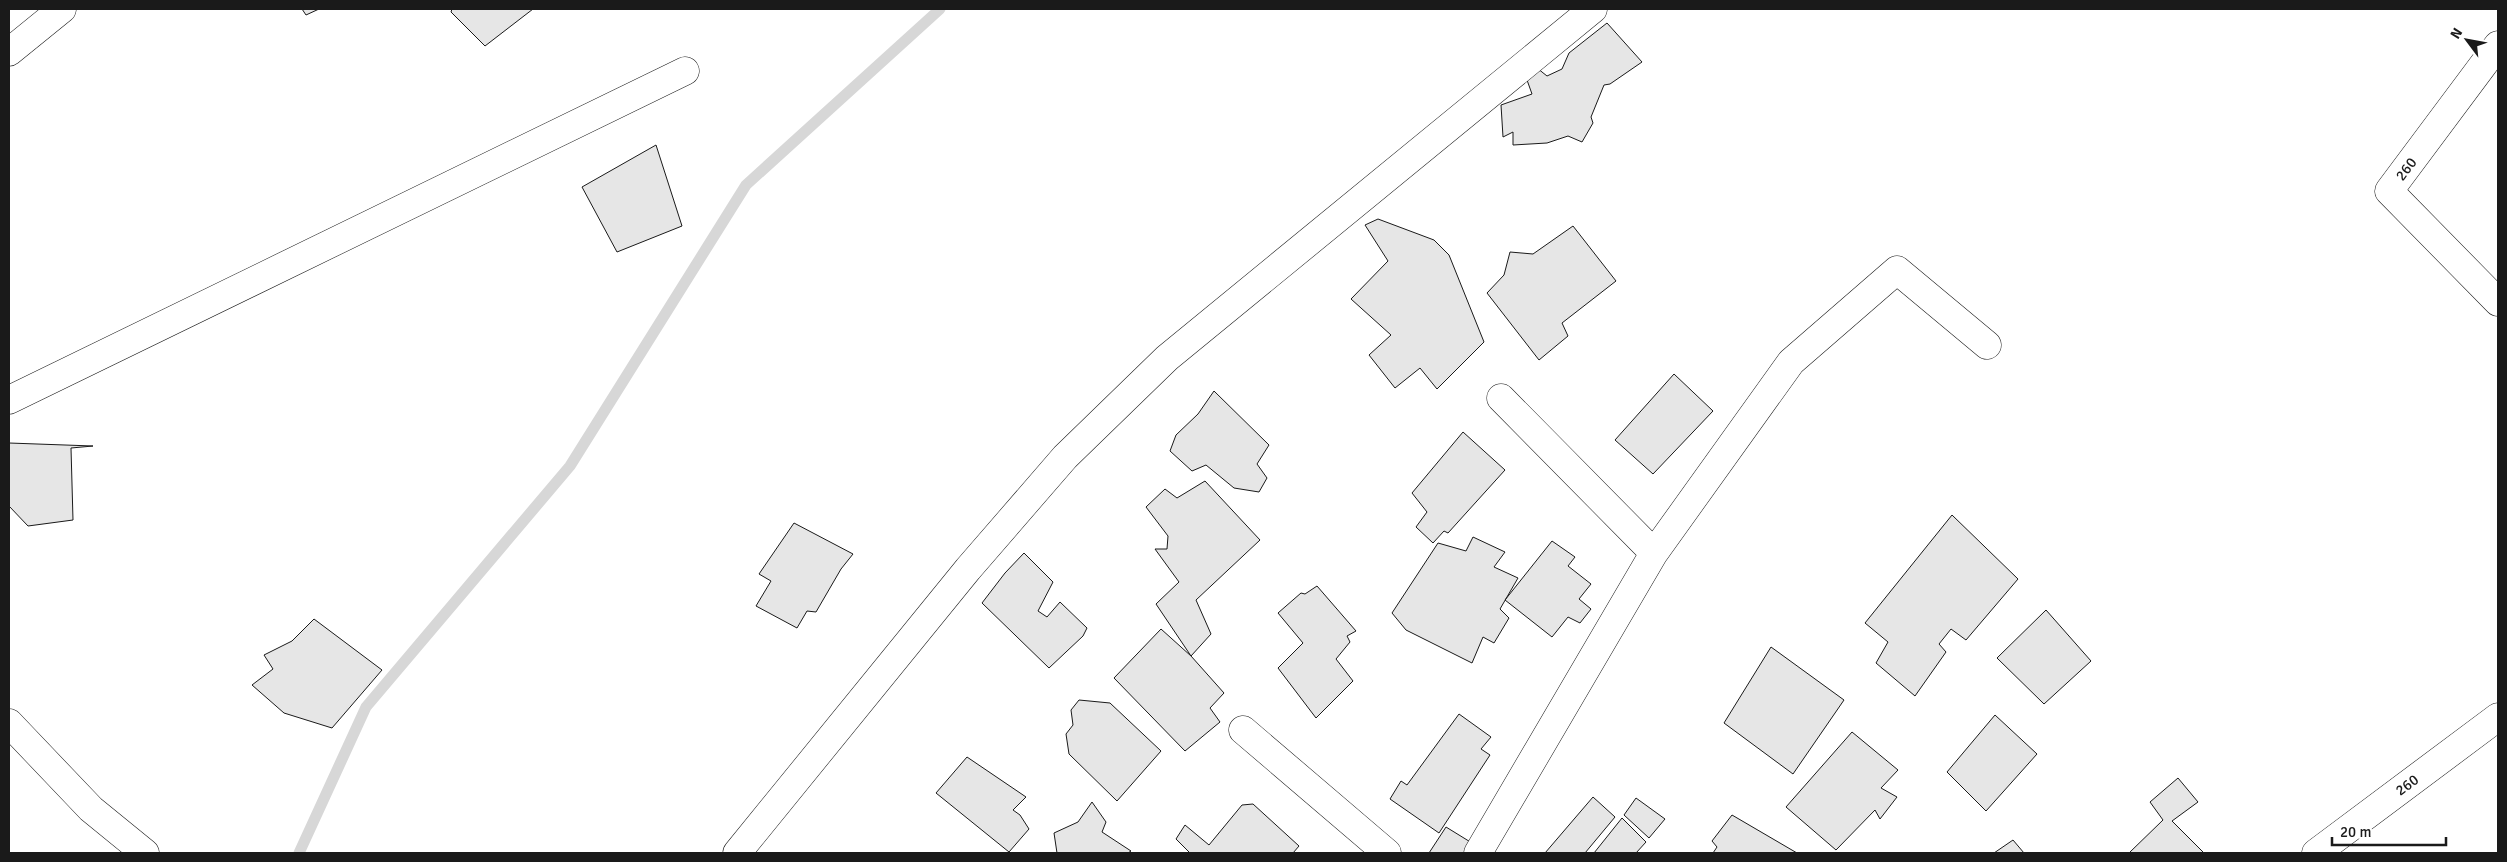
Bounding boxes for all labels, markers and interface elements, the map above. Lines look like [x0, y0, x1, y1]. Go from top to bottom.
north arrow [2442, 15, 2492, 65]
text: N [2447, 25, 2466, 42]
street label: 260 [2391, 154, 2421, 184]
street label: 260 [2392, 770, 2422, 800]
scale bar [2332, 814, 2446, 846]
text: 20 m [2340, 823, 2371, 841]

